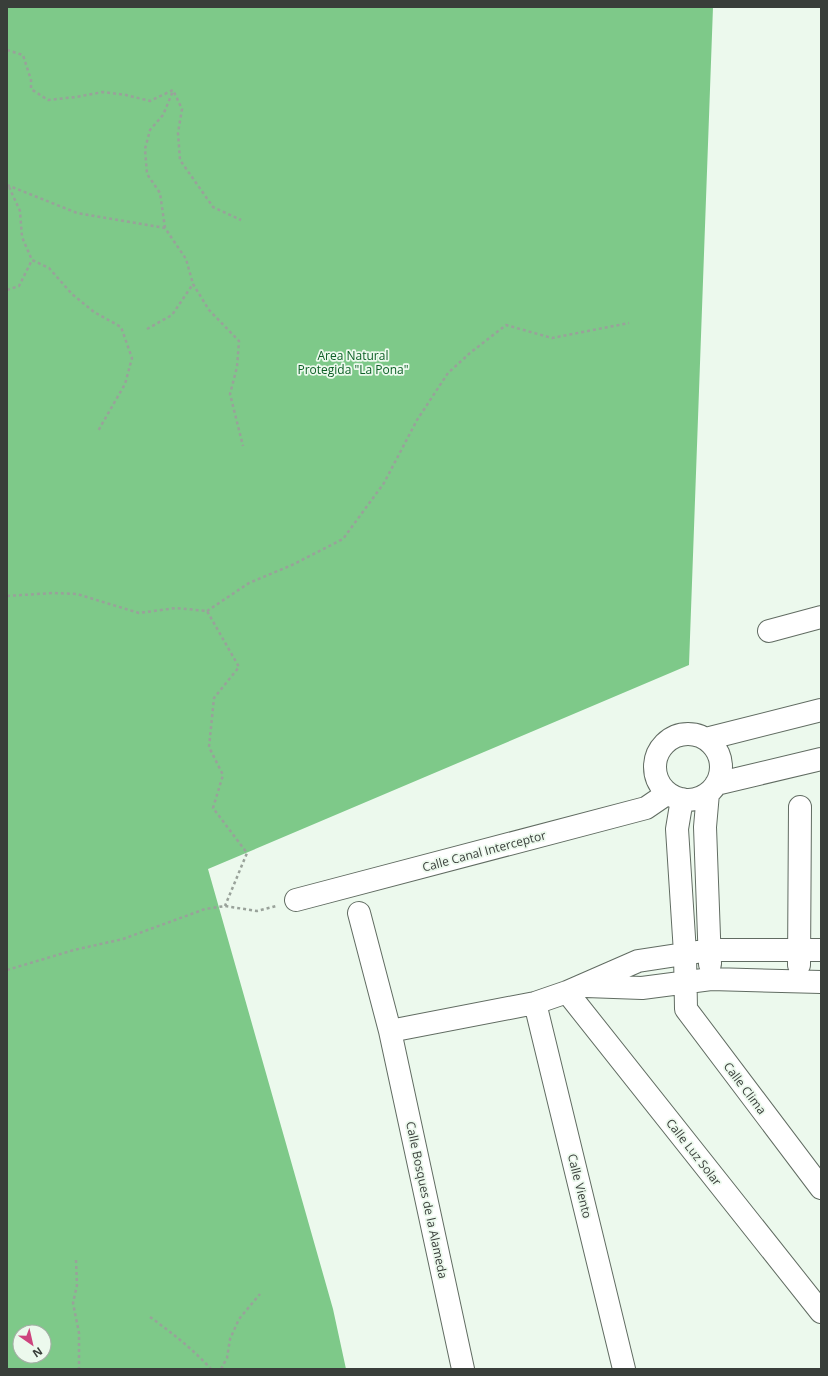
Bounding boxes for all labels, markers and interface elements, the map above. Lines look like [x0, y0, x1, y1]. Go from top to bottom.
park label: Area Natural Protegida "La Pona" [297, 347, 409, 378]
street label: Calle Canal Interceptor [420, 826, 548, 876]
street label: Calle Clima [720, 1058, 770, 1118]
street label: Calle Luz Solar [662, 1115, 726, 1189]
street label: Calle Bosques de la Alameda [402, 1120, 452, 1280]
street label: Calle Viento [564, 1152, 596, 1220]
north arrow [12, 1324, 52, 1364]
text: N [30, 1344, 46, 1361]

